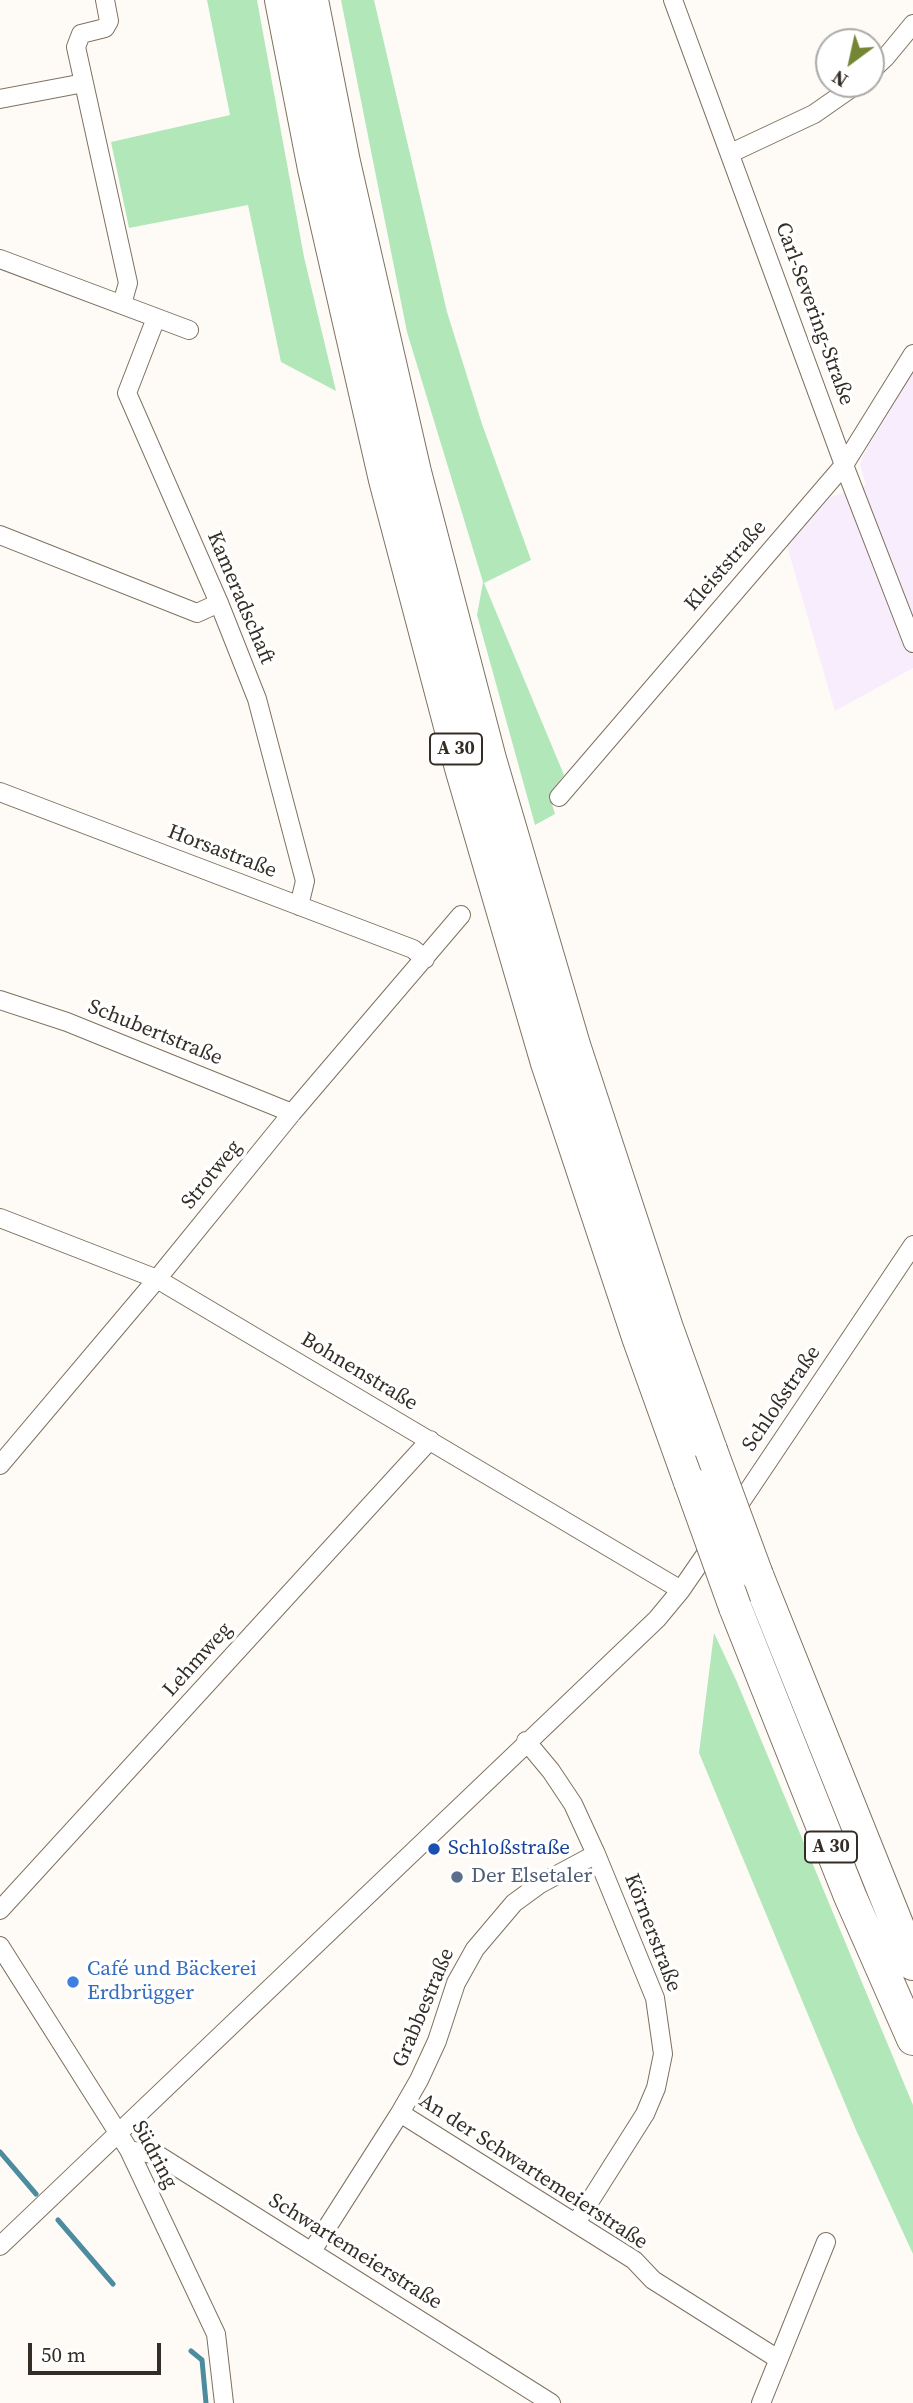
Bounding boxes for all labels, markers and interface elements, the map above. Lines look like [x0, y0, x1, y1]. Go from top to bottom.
north arrow [815, 28, 885, 98]
text: N [827, 64, 853, 94]
street label: Carl-Severing-Straße [769, 219, 859, 409]
street label: Kleiststraße [680, 516, 772, 616]
street label: Kameradschaft [201, 528, 279, 668]
road number: A 30 [430, 734, 482, 764]
street label: Horsastraße [164, 820, 280, 884]
street label: Schubertstraße [84, 995, 226, 1071]
street label: Strotweg [177, 1135, 247, 1215]
street label: Bohnenstraße [296, 1327, 422, 1417]
street label: Schloßstraße [737, 1341, 827, 1457]
street label: Lehmweg [158, 1618, 238, 1702]
road number: A 30 [805, 1831, 857, 1862]
place label: Schloßstraße [448, 1836, 570, 1862]
marker: Schloßstraße [426, 1841, 442, 1857]
place label: Der Elsetaler [471, 1864, 593, 1890]
marker: Der Elsetaler [449, 1869, 465, 1885]
street label: Körnerstraße [618, 1870, 686, 1996]
street label: Grabbestraße [388, 1945, 460, 2071]
place label: Café und Bäckerei Erdbrügger [87, 1957, 257, 2007]
marker: Café und Bäckerei Erdbrügger [65, 1974, 81, 1990]
street label: An der Schwartemeierstraße [414, 2089, 652, 2255]
street label: Südring [126, 2117, 182, 2193]
street label: Schwartemeierstraße [264, 2188, 446, 2316]
scale bar [32, 2330, 164, 2374]
text: 50 m [41, 2340, 86, 2369]

